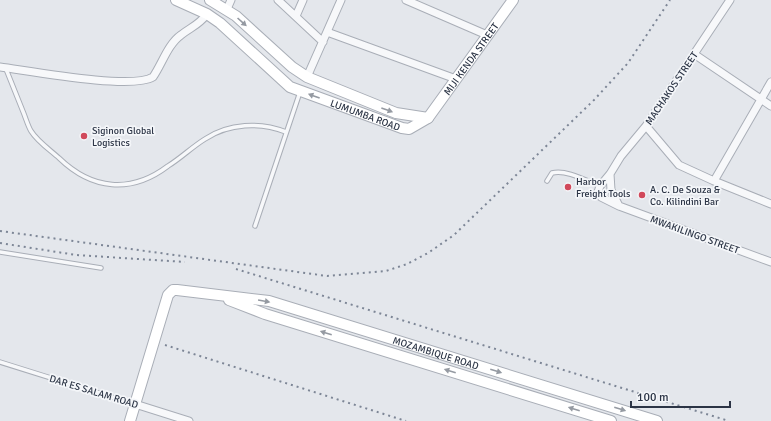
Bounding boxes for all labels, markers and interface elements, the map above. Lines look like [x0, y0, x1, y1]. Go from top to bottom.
one-way arrow [237, 18, 247, 27]
street label: MIJI KENDA STREET [441, 21, 502, 98]
street label: MACHAKOS STREET [643, 50, 701, 127]
one-way arrow [308, 92, 320, 98]
street label: LUMUMBA ROAD [328, 97, 402, 134]
one-way arrow [382, 107, 394, 113]
place label: Siginon Global Logistics [92, 125, 154, 149]
marker: Siginon Global Logistics [79, 131, 89, 141]
place label: Harbor Freight Tools [576, 176, 631, 200]
marker: Harbor Freight Tools [563, 182, 573, 192]
place label: A. C. De Souza & Co. Kilindini Bar [650, 184, 721, 208]
marker: A. C. De Souza & Co. Kilindini Bar [637, 190, 647, 200]
street label: MWAKILINGO STREET [649, 213, 741, 257]
one-way arrow [258, 298, 271, 304]
one-way arrow [319, 330, 331, 336]
street label: MOZAMBIQUE ROAD [391, 335, 480, 372]
one-way arrow [444, 368, 456, 374]
one-way arrow [490, 368, 502, 374]
street label: DAR ES SALAM ROAD [48, 373, 140, 411]
scale bar [631, 383, 730, 409]
text: 100 m [637, 390, 669, 405]
one-way arrow [568, 406, 580, 412]
one-way arrow [614, 407, 626, 413]

